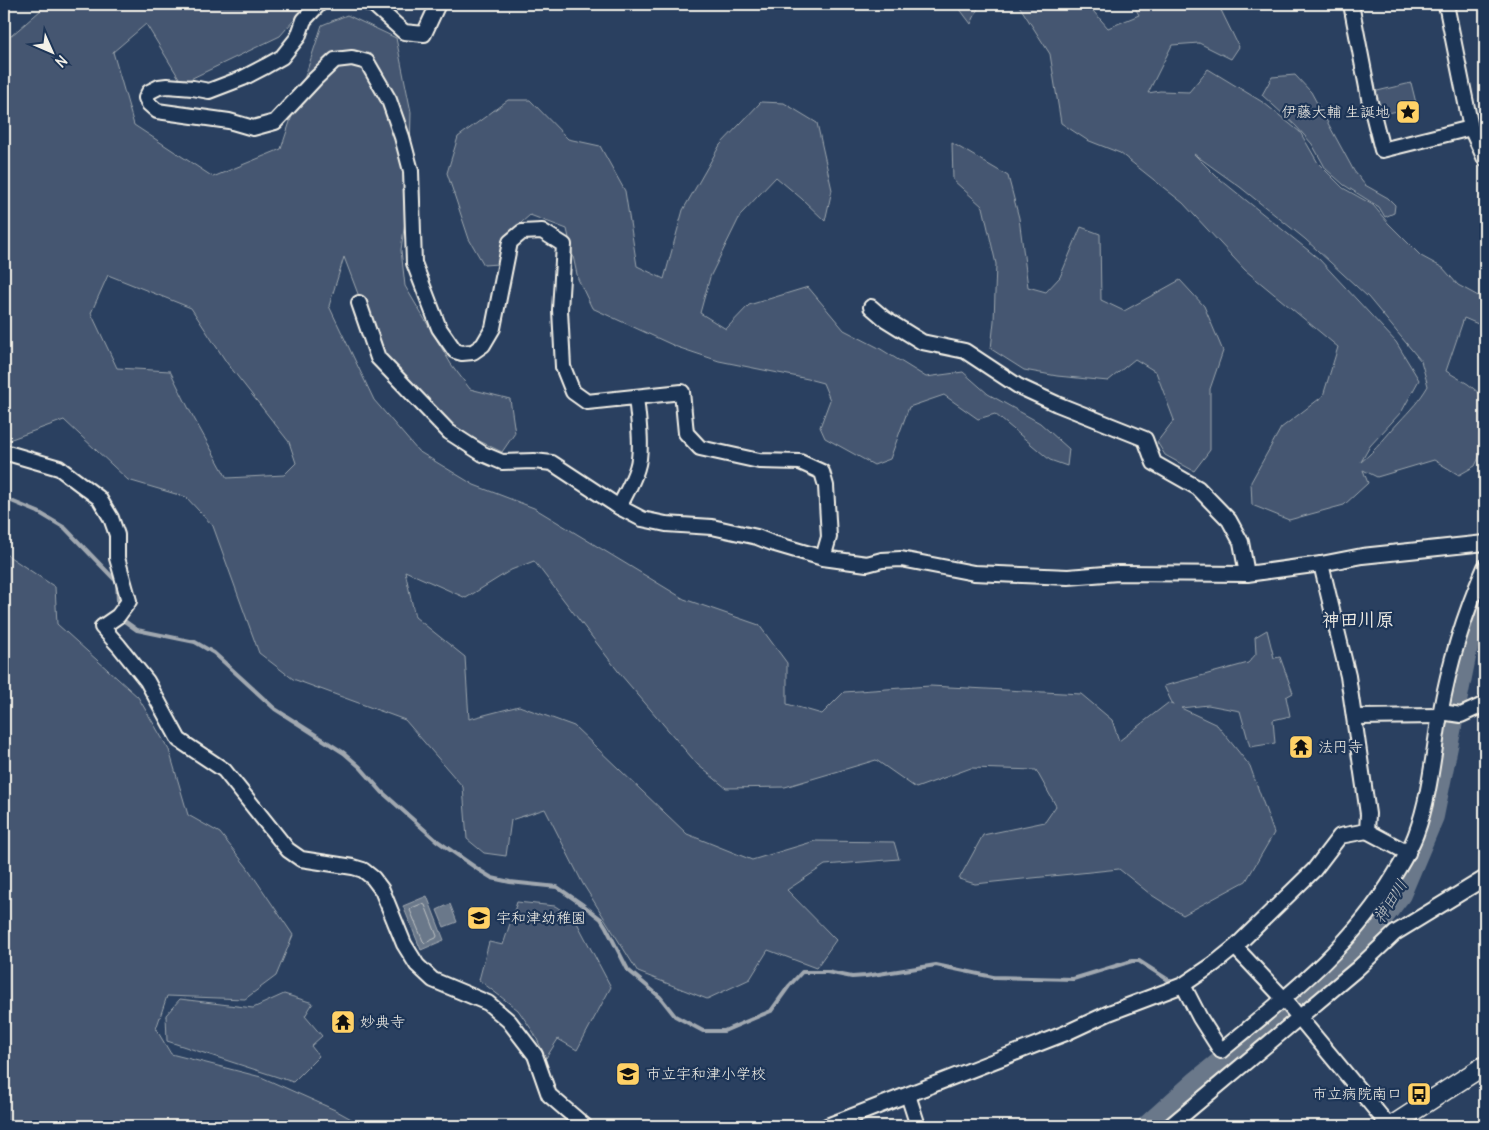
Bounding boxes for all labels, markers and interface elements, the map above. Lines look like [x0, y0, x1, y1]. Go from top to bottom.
north arrow [28, 28, 78, 78]
text: N [51, 51, 71, 71]
place icon: 伊藤大輔 生誕地 [1395, 99, 1421, 125]
place label: 伊藤大輔 生誕地 [1281, 102, 1390, 121]
district label: 神田川原 [1322, 608, 1394, 631]
temple icon: 法円寺 [1288, 734, 1314, 760]
place label: 法円寺 [1318, 737, 1363, 756]
water label: 神田川 [1369, 875, 1411, 927]
school or university icon: 宇和津幼稚園 [466, 905, 492, 931]
place label: 宇和津幼稚園 [496, 908, 586, 927]
temple icon: 妙典寺 [330, 1009, 356, 1035]
place label: 妙典寺 [360, 1012, 405, 1031]
school or university icon: 市立宇和津小学校 [615, 1061, 641, 1087]
place label: 市立宇和津小学校 [646, 1064, 766, 1083]
bus stop icon: 市立病院南口 [1406, 1081, 1432, 1107]
place label: 市立病院南口 [1312, 1084, 1402, 1103]

